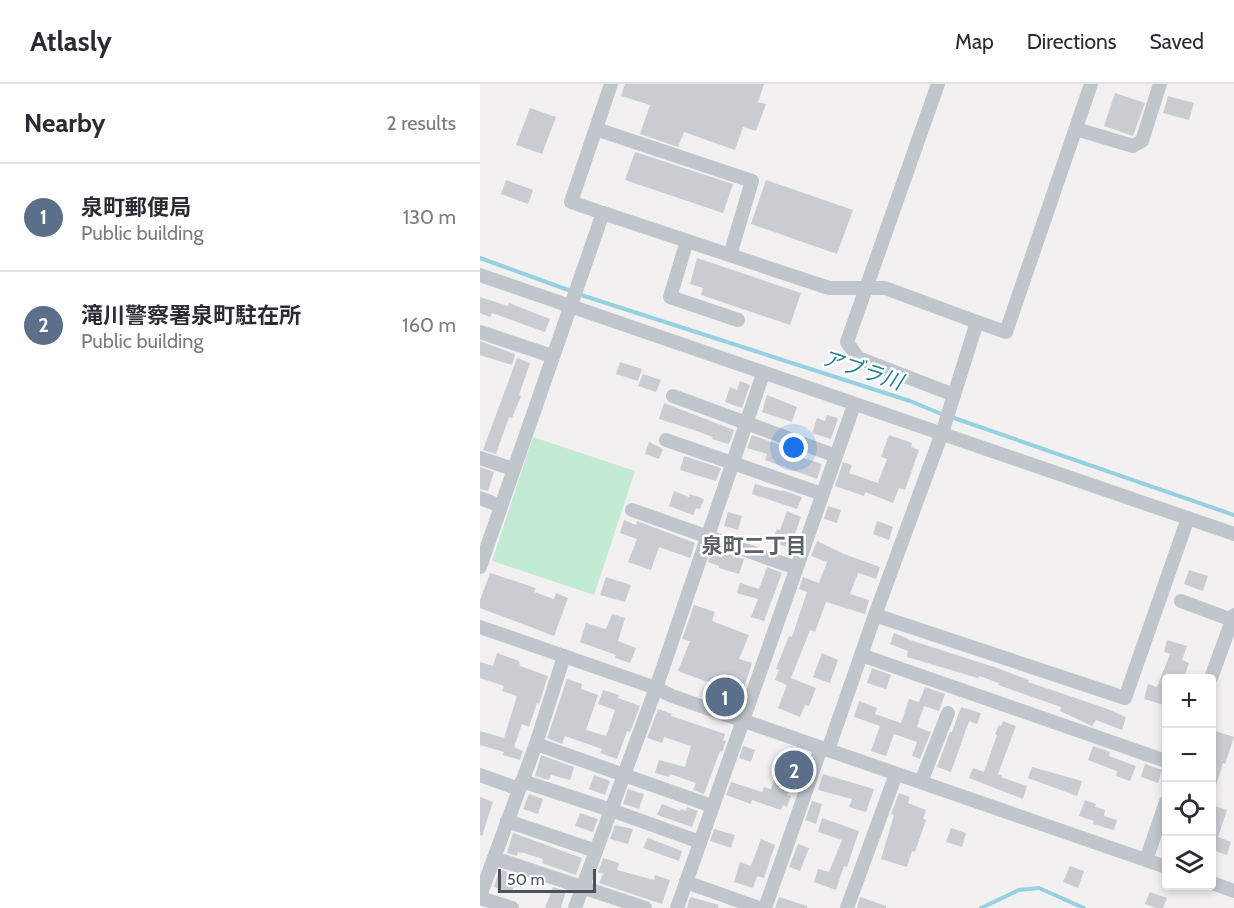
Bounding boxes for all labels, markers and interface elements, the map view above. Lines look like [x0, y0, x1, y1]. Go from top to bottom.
text: Atlasly [30, 24, 112, 58]
text: Map [955, 29, 994, 54]
text: Directions [1027, 29, 1116, 54]
text: Saved [1149, 29, 1204, 54]
text: Nearby [24, 107, 105, 139]
text: 2 results [386, 111, 456, 135]
text: 泉町郵便局 [81, 194, 191, 221]
text: 1 [40, 205, 47, 229]
text: 130 m [403, 205, 456, 229]
text: Public building [81, 221, 203, 245]
text: 滝川警察署泉町駐在所 [81, 302, 301, 329]
text: 2 [38, 313, 49, 337]
text: 160 m [402, 313, 456, 337]
text: Public building [81, 329, 203, 353]
water label: アブラ川 [818, 345, 908, 395]
your location [779, 433, 808, 462]
district label: 泉町二丁目 [702, 533, 807, 558]
pin: 1 [706, 674, 744, 720]
map controls [1162, 674, 1216, 890]
button: + [1162, 674, 1216, 728]
button: − [1162, 728, 1216, 782]
pin: 2 [774, 748, 814, 792]
button: locate [1162, 782, 1216, 836]
button: layers [1162, 836, 1216, 890]
scale bar [498, 866, 596, 894]
text: 50 m [507, 870, 544, 889]

